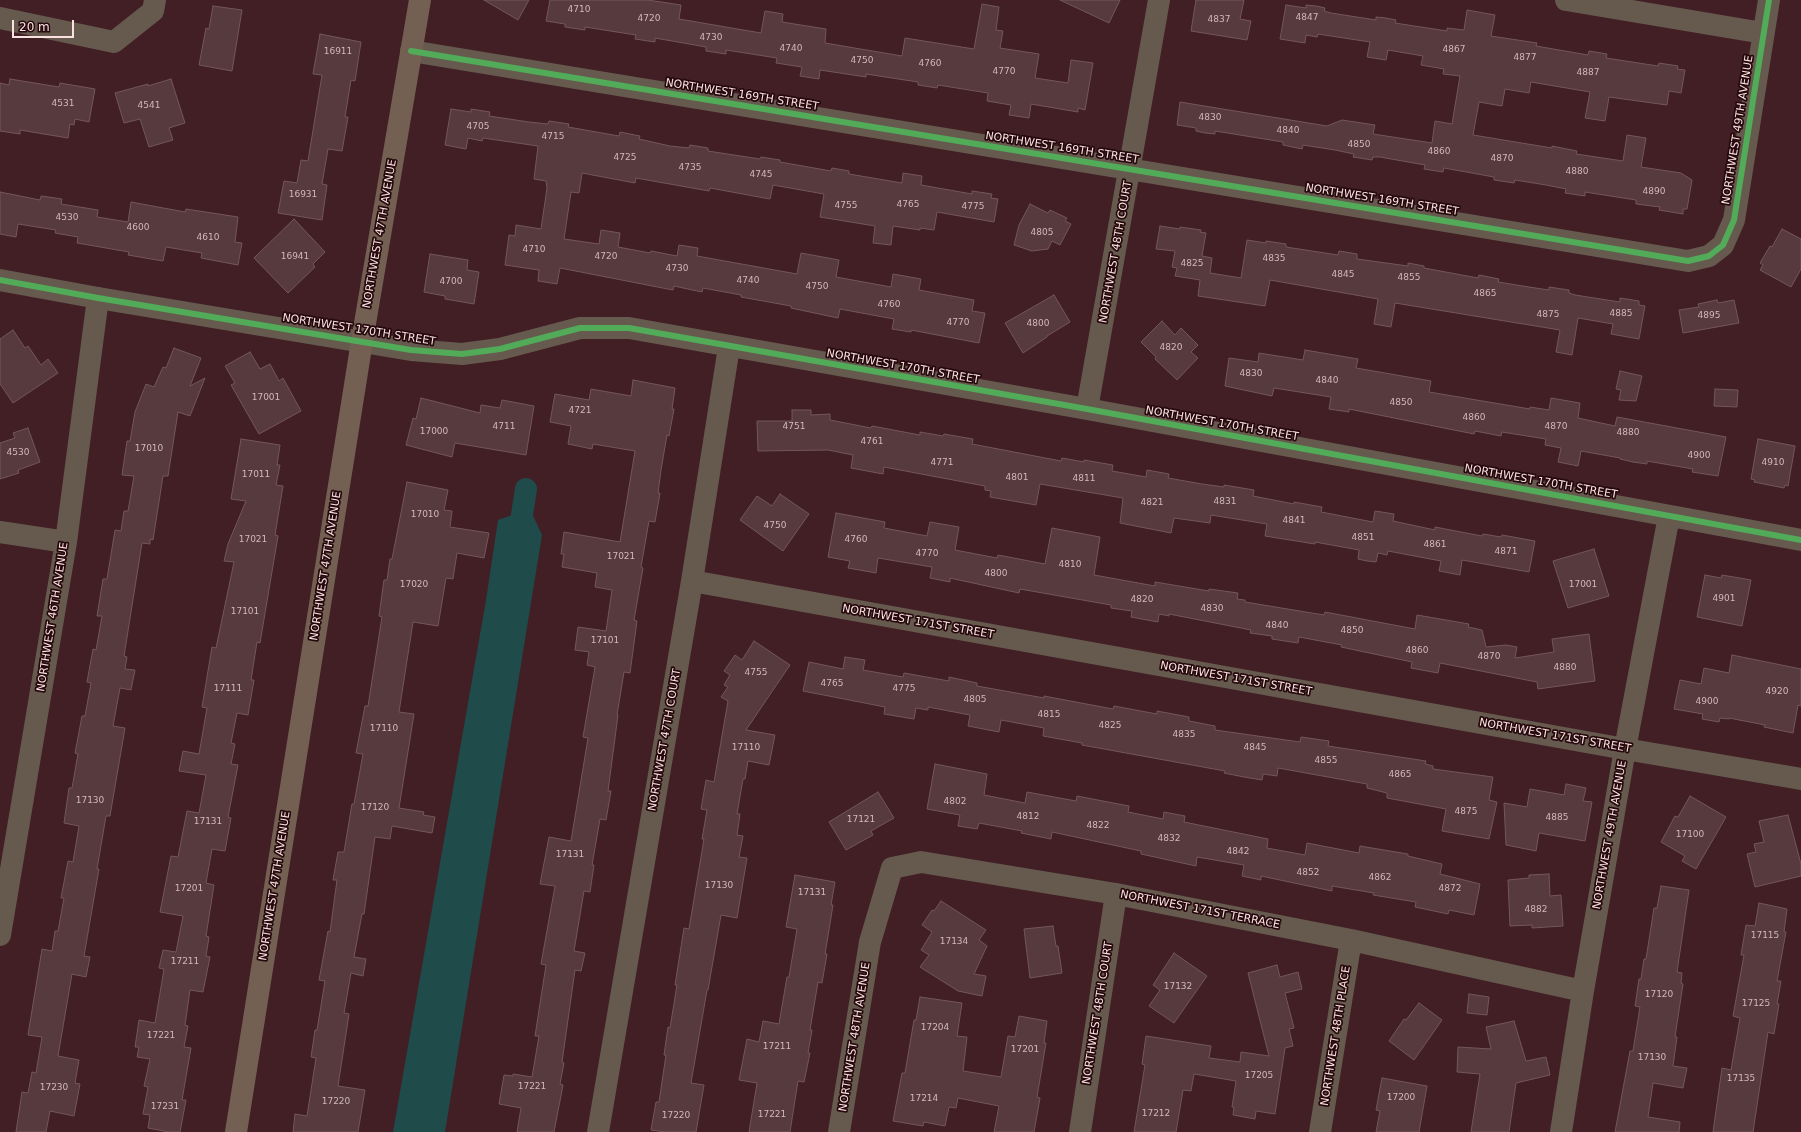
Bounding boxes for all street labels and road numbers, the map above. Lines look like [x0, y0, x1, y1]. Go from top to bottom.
street label: NORTHWEST 49TH AVENUE [1720, 55, 1756, 205]
street label: NORTHWEST 169TH STREET [664, 76, 820, 114]
street label: NORTHWEST 169TH STREET [984, 129, 1140, 167]
street label: NORTHWEST 47TH AVENUE [360, 159, 400, 309]
street label: NORTHWEST 48TH COURT [1097, 180, 1135, 324]
street label: NORTHWEST 169TH STREET [1304, 181, 1460, 219]
street label: NORTHWEST 170TH STREET [281, 311, 437, 349]
street label: NORTHWEST 170TH STREET [825, 347, 981, 387]
street label: NORTHWEST 170TH STREET [1144, 404, 1300, 444]
street label: NORTHWEST 170TH STREET [1463, 462, 1619, 502]
street label: NORTHWEST 47TH AVENUE [308, 491, 344, 641]
street label: NORTHWEST 46TH AVENUE [35, 542, 71, 692]
street label: NORTHWEST 171ST STREET [841, 602, 995, 642]
street label: NORTHWEST 171ST STREET [1159, 659, 1313, 699]
street label: NORTHWEST 47TH COURT [646, 668, 684, 812]
street label: NORTHWEST 171ST STREET [1478, 716, 1632, 756]
street label: NORTHWEST 49TH AVENUE [1590, 760, 1630, 910]
street label: NORTHWEST 47TH AVENUE [257, 811, 293, 961]
street label: NORTHWEST 171ST TERRACE [1119, 888, 1281, 932]
street label: NORTHWEST 48TH COURT [1080, 941, 1116, 1085]
street label: NORTHWEST 48TH AVENUE [837, 962, 873, 1112]
street label: NORTHWEST 48TH PLACE [1318, 965, 1354, 1107]

